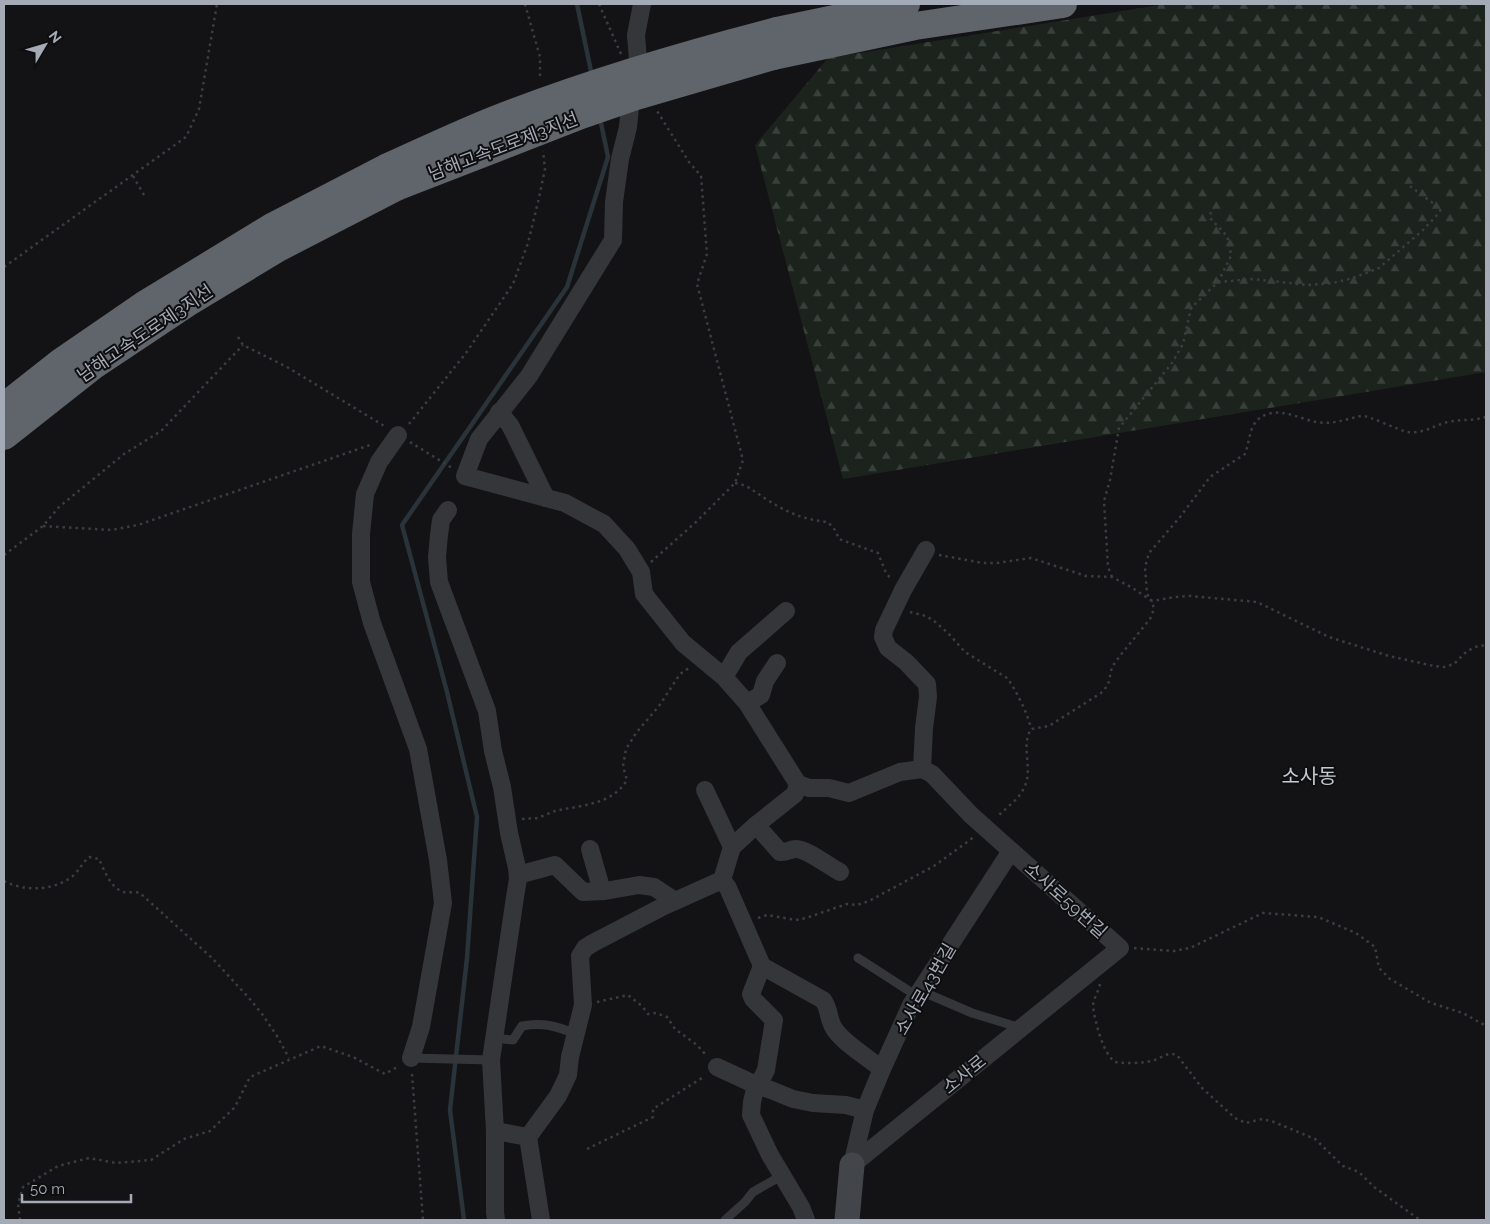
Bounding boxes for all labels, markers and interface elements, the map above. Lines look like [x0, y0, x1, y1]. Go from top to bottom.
north arrow [20, 20, 70, 70]
text: N [46, 28, 65, 46]
street label: 남해고속도로제3지선 [425, 108, 581, 184]
street label: 남해고속도로제3지선 [73, 280, 217, 386]
district label: 소사동 [1281, 764, 1337, 788]
street label: 소사로59번길 [1021, 858, 1111, 942]
street label: 소사로43번길 [890, 939, 960, 1039]
street label: 소사로 [938, 1050, 990, 1098]
scale bar [22, 1172, 131, 1204]
text: 50 m [30, 1180, 65, 1198]

